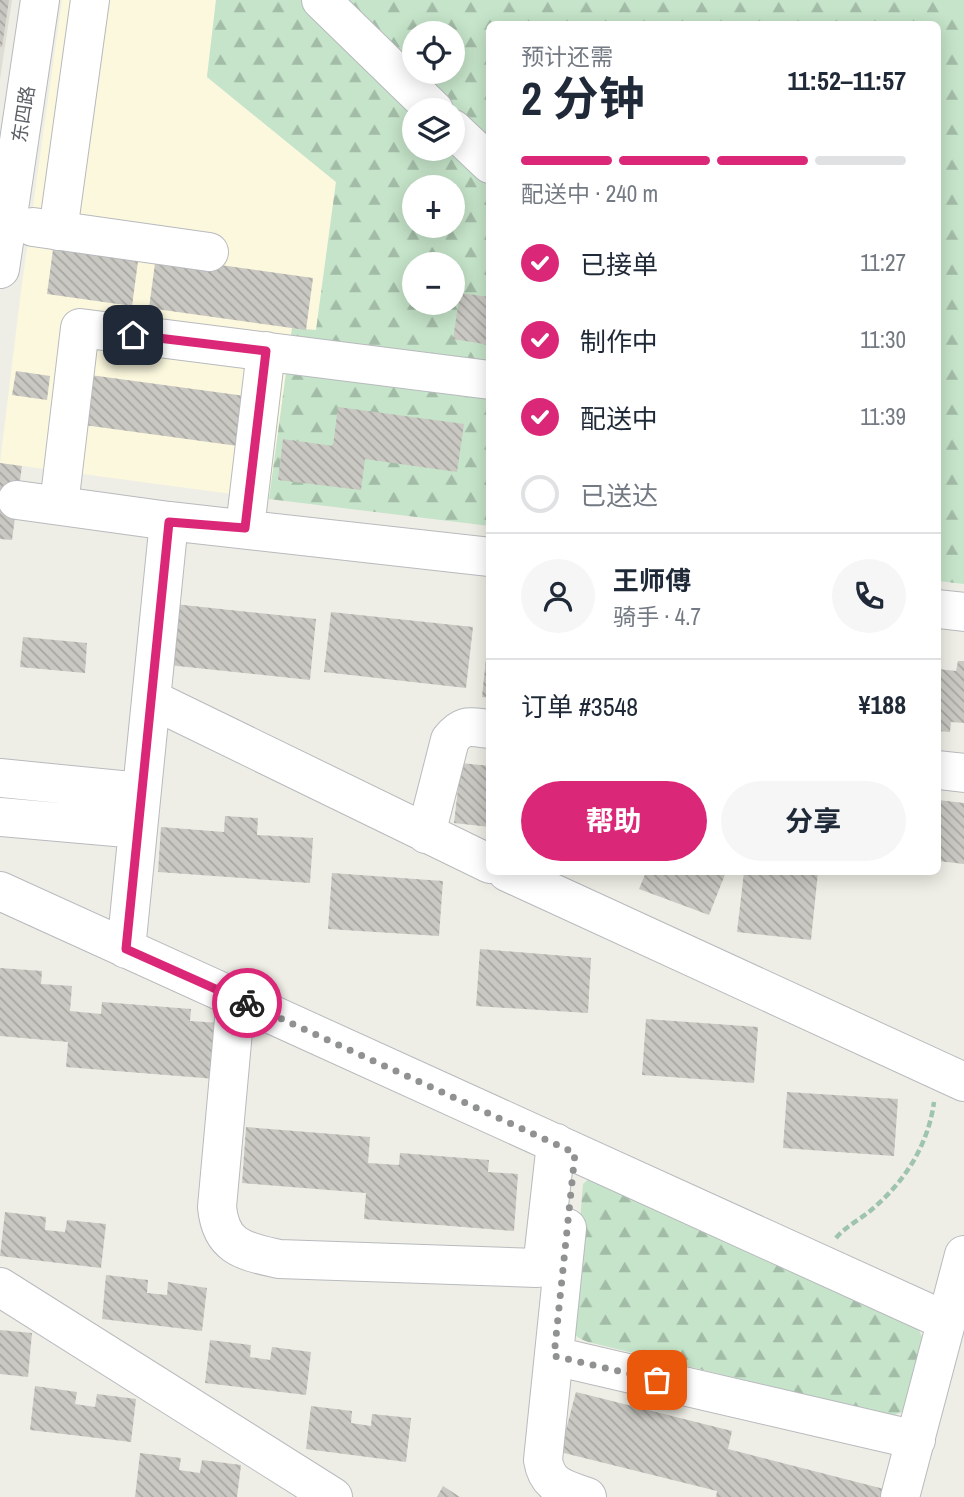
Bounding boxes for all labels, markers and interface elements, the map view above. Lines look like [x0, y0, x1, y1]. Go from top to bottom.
map controls [402, 21, 465, 315]
button: locate [402, 21, 465, 84]
text: 预计还需 [521, 41, 613, 72]
text: 11:52–11:57 [787, 63, 906, 98]
text: 2 分钟 [521, 67, 644, 129]
street label: 东四路 [6, 84, 40, 144]
button: layers [402, 98, 465, 161]
button: + [402, 175, 465, 238]
text: 配送中 · 240 m [521, 178, 658, 209]
icon: check [521, 244, 559, 282]
text: 已接单 [580, 247, 658, 282]
text: 11:27 [860, 247, 906, 278]
button: − [402, 252, 465, 315]
pin [103, 305, 163, 365]
icon: home [114, 316, 152, 354]
icon: check [521, 321, 559, 359]
text: 制作中 [580, 324, 658, 359]
text: 11:30 [860, 324, 906, 355]
icon: check [521, 398, 559, 436]
text: 配送中 [580, 401, 658, 436]
text: 11:39 [860, 401, 906, 432]
text: 已送达 [580, 478, 658, 513]
button: person [521, 559, 595, 633]
button: phone [832, 559, 906, 633]
text: 王师傅 [613, 563, 691, 598]
text: 骑手 · 4.7 [613, 601, 701, 632]
text: ¥188 [859, 687, 906, 722]
text: 订单 #3548 [521, 689, 638, 724]
button: 帮助 [521, 781, 707, 861]
button: 分享 [721, 781, 906, 861]
courier [212, 968, 282, 1038]
icon: bike [228, 984, 266, 1022]
pin [627, 1350, 687, 1410]
icon: bag [638, 1361, 676, 1399]

